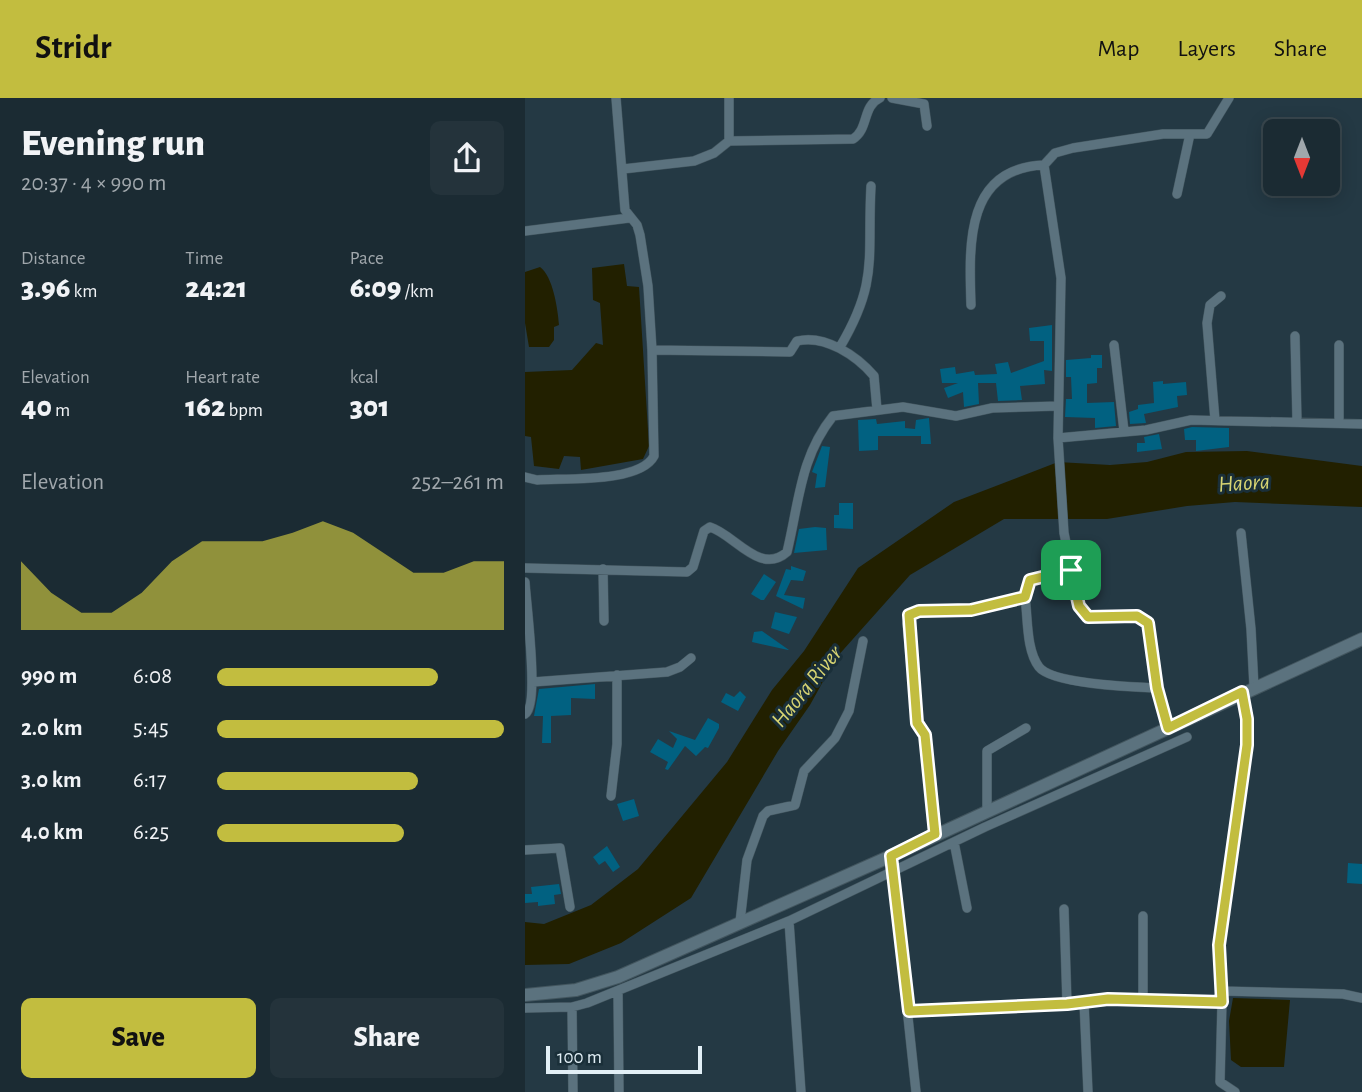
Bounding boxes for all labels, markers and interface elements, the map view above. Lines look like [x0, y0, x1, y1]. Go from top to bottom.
text: Stridr [35, 32, 112, 65]
text: Map [1097, 37, 1139, 61]
text: Layers [1177, 37, 1236, 61]
text: Share [1274, 37, 1327, 61]
north arrow [1263, 119, 1341, 196]
map controls [1263, 119, 1340, 196]
button: share [430, 121, 504, 195]
text: Evening run [21, 125, 205, 163]
text: 20:37 · 4 × 990 m [21, 172, 166, 195]
text: Distance [21, 249, 85, 268]
text: Time [185, 249, 223, 268]
text: Pace [350, 249, 384, 268]
text: 3.96 [21, 273, 70, 303]
text: 24:21 [185, 273, 247, 303]
text: 6:09 [350, 273, 401, 303]
text: km [70, 282, 97, 301]
text: /km [401, 282, 434, 301]
text: Elevation [21, 368, 90, 387]
text: Heart rate [185, 368, 260, 387]
text: kcal [350, 368, 379, 387]
text: 40 [21, 392, 52, 422]
text: 162 [185, 392, 225, 422]
text: 301 [350, 392, 389, 422]
text: m [52, 401, 70, 420]
text: bpm [225, 401, 263, 420]
water label: Haora [1218, 470, 1271, 497]
text: Elevation [21, 471, 104, 494]
text: 252–261 m [411, 471, 504, 494]
pin [1041, 540, 1101, 600]
icon: arrive [1052, 551, 1090, 589]
water label: Haora River [768, 641, 847, 732]
text: 990 m [21, 665, 77, 688]
text: 6:08 [133, 665, 172, 688]
text: 2.0 km [21, 717, 83, 740]
text: 5:45 [133, 717, 169, 740]
text: 3.0 km [21, 769, 82, 792]
text: 6:17 [133, 769, 167, 792]
text: 4.0 km [21, 821, 83, 844]
text: 6:25 [133, 821, 169, 844]
button: Save [21, 998, 256, 1078]
button: Share [270, 998, 504, 1078]
scale bar [546, 1043, 702, 1075]
text: 100 m [557, 1048, 602, 1067]

